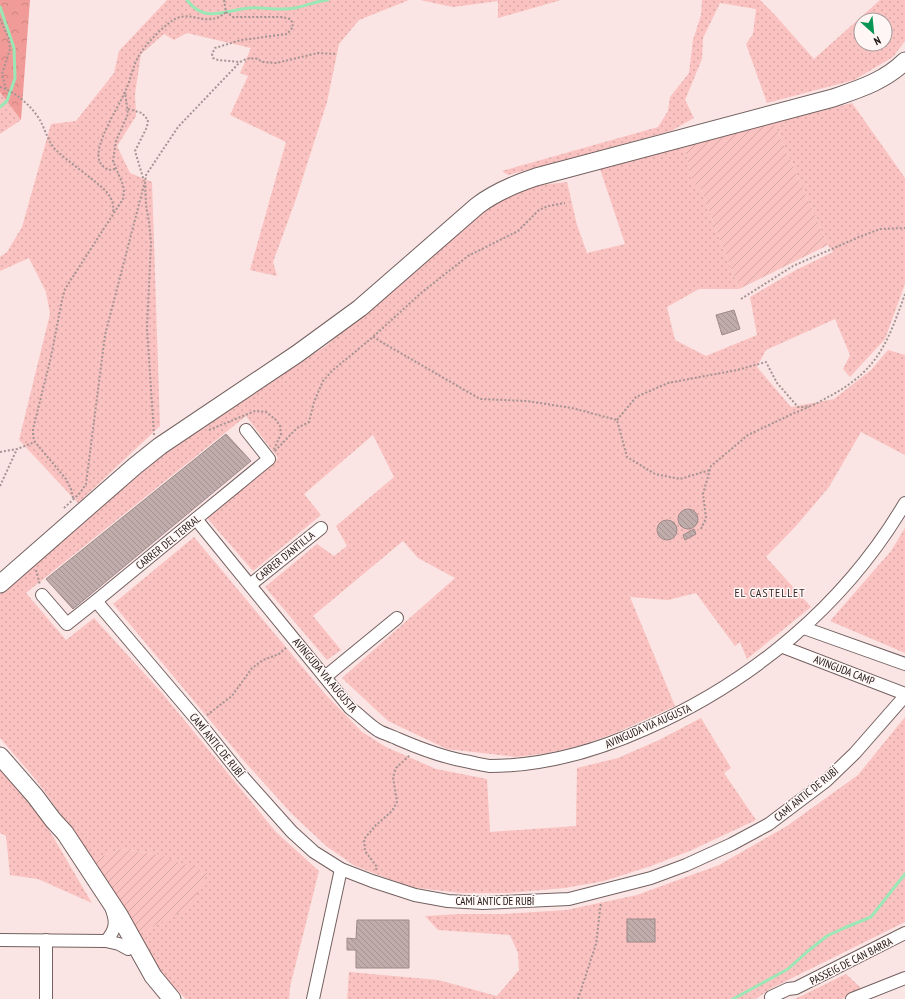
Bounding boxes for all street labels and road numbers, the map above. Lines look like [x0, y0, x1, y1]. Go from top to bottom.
street label: CARRER DEL TERRAL [133, 511, 204, 572]
street label: CARRER D'ANTILLA [253, 527, 318, 584]
street label: AVINGUDA VIA AUGUSTA [290, 635, 361, 716]
street label: AVINGUDA CAMP [812, 652, 876, 688]
street label: AVINGUDA VIA AUGUSTA [603, 700, 694, 751]
street label: CAMÍ ANTIC DE RUBÍ [187, 710, 247, 780]
street label: CAMÍ ANTIC DE RUBÍ [771, 764, 841, 824]
street label: CAMÍ ANTIC DE RUBÍ [456, 894, 535, 908]
street label: PASSEIG DE CAN BARRA [807, 934, 895, 988]

